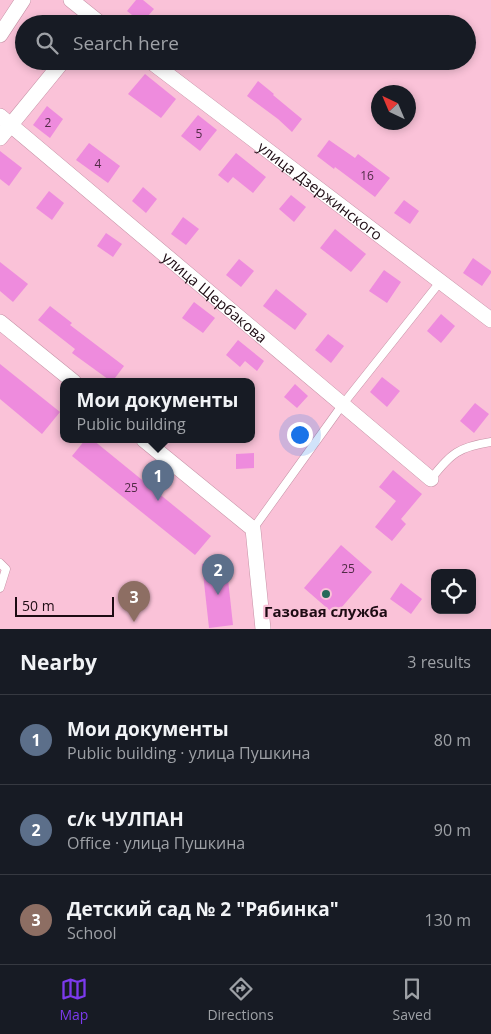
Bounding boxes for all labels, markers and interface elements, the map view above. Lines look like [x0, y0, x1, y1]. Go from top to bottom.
search box [15, 15, 476, 70]
icon: search [33, 29, 61, 57]
text: Search here [73, 30, 179, 56]
north arrow [371, 85, 416, 130]
house number: 2 [45, 114, 52, 131]
house number: 5 [196, 125, 203, 142]
street label: улица Дзержинского [254, 137, 387, 244]
house number: 4 [95, 155, 102, 172]
house number: 16 [360, 167, 374, 184]
street label: улица Щербакова [158, 247, 272, 347]
popup [60, 378, 255, 443]
text: Мои документы [77, 387, 238, 413]
text: Public building [77, 413, 186, 435]
your location [287, 422, 313, 448]
pin: 1 [142, 460, 174, 501]
house number: 25 [124, 479, 138, 496]
pin: 2 [202, 554, 234, 595]
house number: 25 [341, 560, 355, 577]
map controls [431, 569, 476, 614]
button: locate [431, 569, 476, 614]
pin: 3 [118, 581, 150, 622]
marker: Газовая служба [320, 588, 332, 600]
scale bar [15, 594, 114, 617]
text: 50 m [22, 596, 55, 615]
place label: Газовая служба [264, 601, 388, 621]
text: Nearby [20, 648, 97, 676]
text: 3 results [407, 651, 471, 673]
text: Мои документы [67, 716, 229, 742]
text: 1 [31, 729, 41, 751]
text: 80 m [434, 729, 471, 751]
text: Public building · улица Пушкина [67, 742, 310, 764]
text: с/к ЧУЛПАН [67, 806, 184, 832]
text: 2 [31, 819, 41, 841]
text: 90 m [434, 819, 471, 841]
text: Office · улица Пушкина [67, 832, 245, 854]
text: Детский сад № 2 "Рябинка" [67, 896, 339, 922]
text: 3 [31, 909, 41, 931]
text: 130 m [425, 909, 471, 931]
text: School [67, 922, 117, 944]
tab: Map [59, 975, 88, 1024]
tab: Directions [207, 975, 274, 1024]
tab: Saved [393, 975, 431, 1024]

